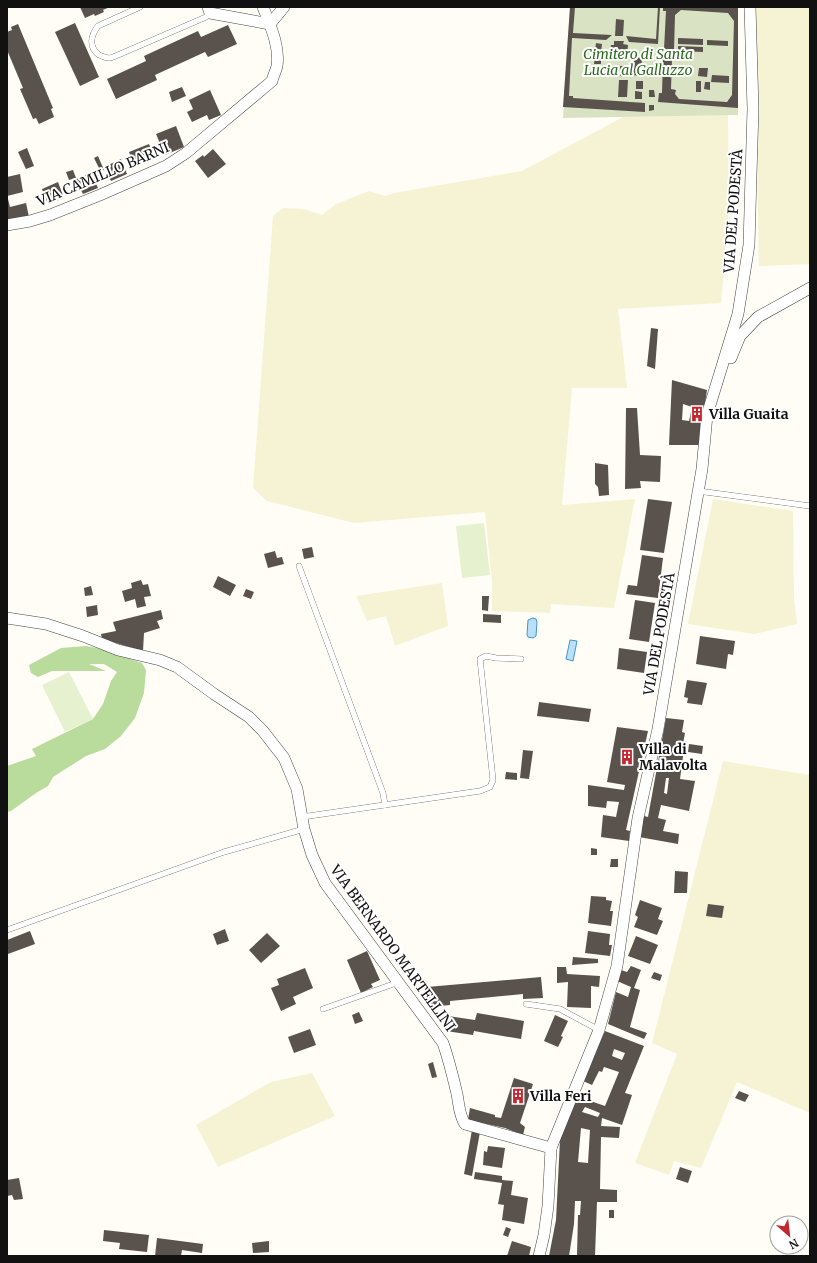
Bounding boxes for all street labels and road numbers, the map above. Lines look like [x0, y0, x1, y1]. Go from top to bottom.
street label: VIA CAMILLO BARNI [33, 138, 172, 210]
street label: VIA DEL PODESTÀ [720, 148, 746, 275]
street label: VIA DEL PODESTÀ [639, 571, 679, 698]
street label: VIA BERNARDO MARTELLINI [326, 860, 459, 1035]

